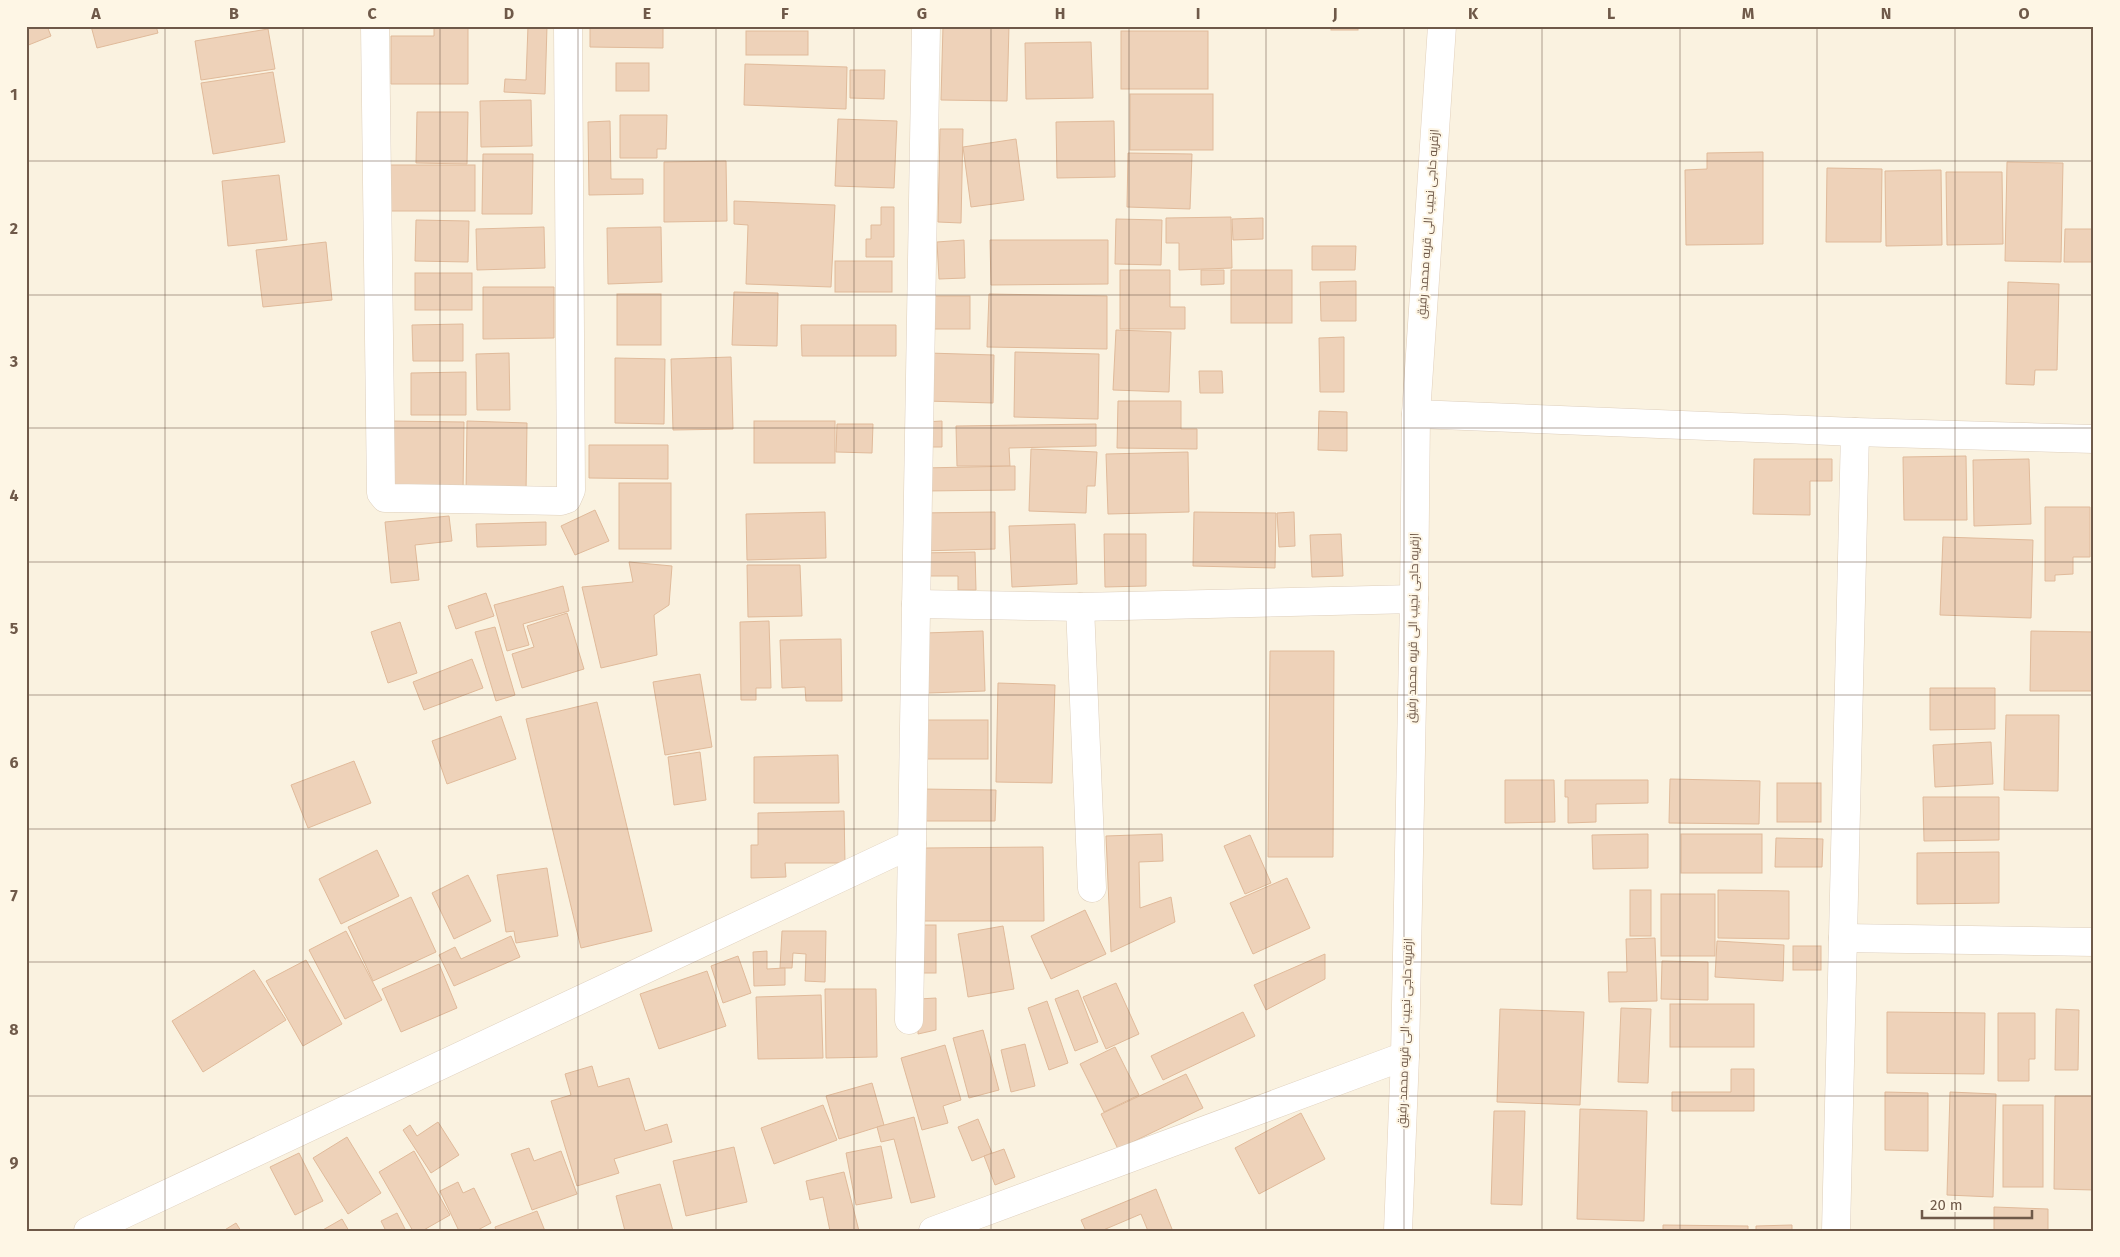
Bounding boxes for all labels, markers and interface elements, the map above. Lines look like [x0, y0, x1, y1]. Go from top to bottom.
text: A [90, 4, 101, 23]
text: B [229, 4, 239, 23]
text: C [367, 4, 377, 23]
text: D [504, 4, 514, 23]
text: E [643, 4, 651, 23]
text: F [781, 4, 789, 23]
text: G [917, 4, 927, 23]
text: H [1055, 4, 1065, 23]
text: I [1196, 4, 1200, 23]
text: J [1331, 4, 1338, 23]
text: K [1468, 4, 1479, 23]
text: L [1607, 4, 1615, 23]
text: M [1742, 4, 1755, 23]
text: N [1881, 4, 1891, 23]
text: O [2018, 4, 2030, 23]
text: 1 [10, 85, 18, 104]
street label: ازقریه حاجی نجیب الی قریه محمد رفیق [1414, 129, 1442, 319]
text: 2 [10, 219, 18, 238]
text: 3 [9, 352, 18, 371]
text: 4 [9, 486, 19, 505]
street label: ازقریه حاجی نجیب الی قریه محمد رفیق [1404, 533, 1422, 723]
text: 5 [10, 619, 19, 638]
text: 6 [9, 753, 19, 772]
text: 7 [10, 886, 18, 905]
street label: ازقریه حاجی نجیب الی قریه محمد رفیق [1395, 938, 1415, 1128]
text: 8 [9, 1020, 19, 1039]
text: 9 [10, 1153, 19, 1172]
scale bar [1922, 1187, 2032, 1219]
text: 20 m [1930, 1196, 1963, 1214]

